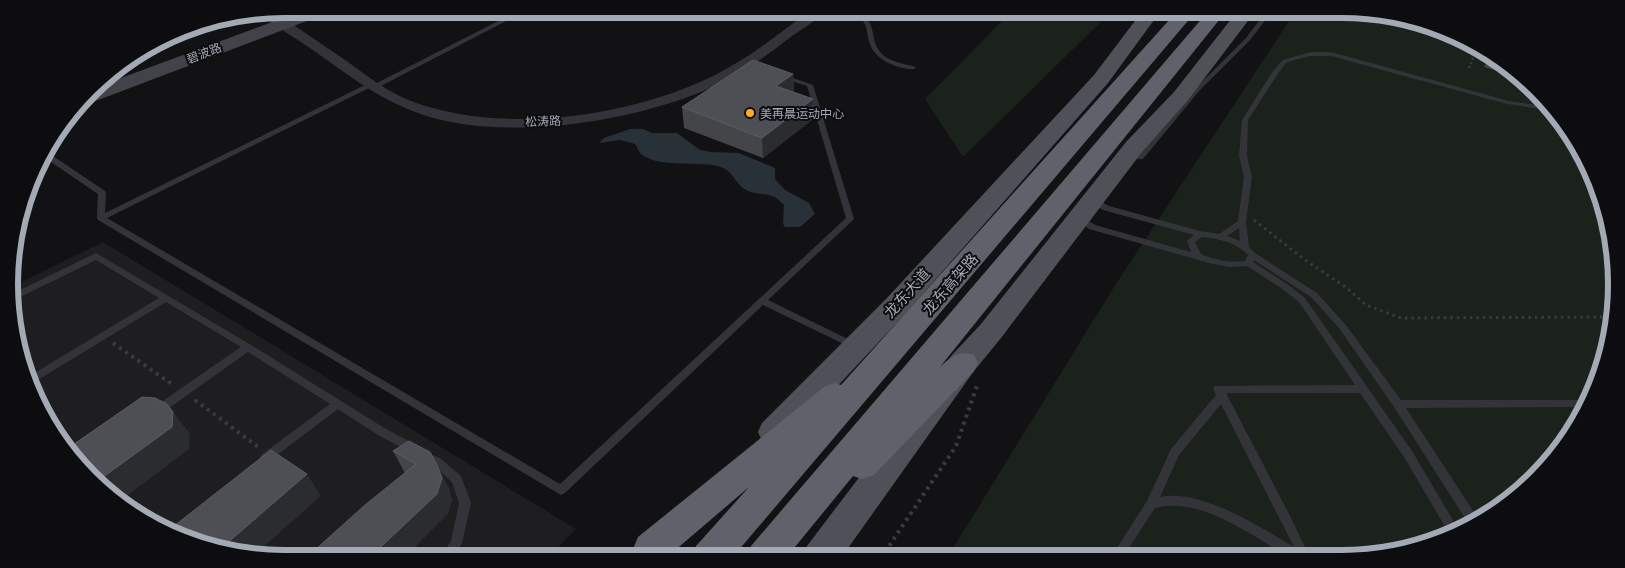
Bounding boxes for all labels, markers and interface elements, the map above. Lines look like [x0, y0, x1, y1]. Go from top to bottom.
street label: 碧波路 [185, 40, 223, 66]
place label: 美再晨运动中心 [760, 106, 844, 121]
marker: 美再晨运动中心 [744, 107, 756, 119]
street label: 松涛路 [525, 113, 561, 129]
street label: 龙东高架路 [918, 249, 982, 319]
street label: 龙东大道 [880, 264, 934, 322]

